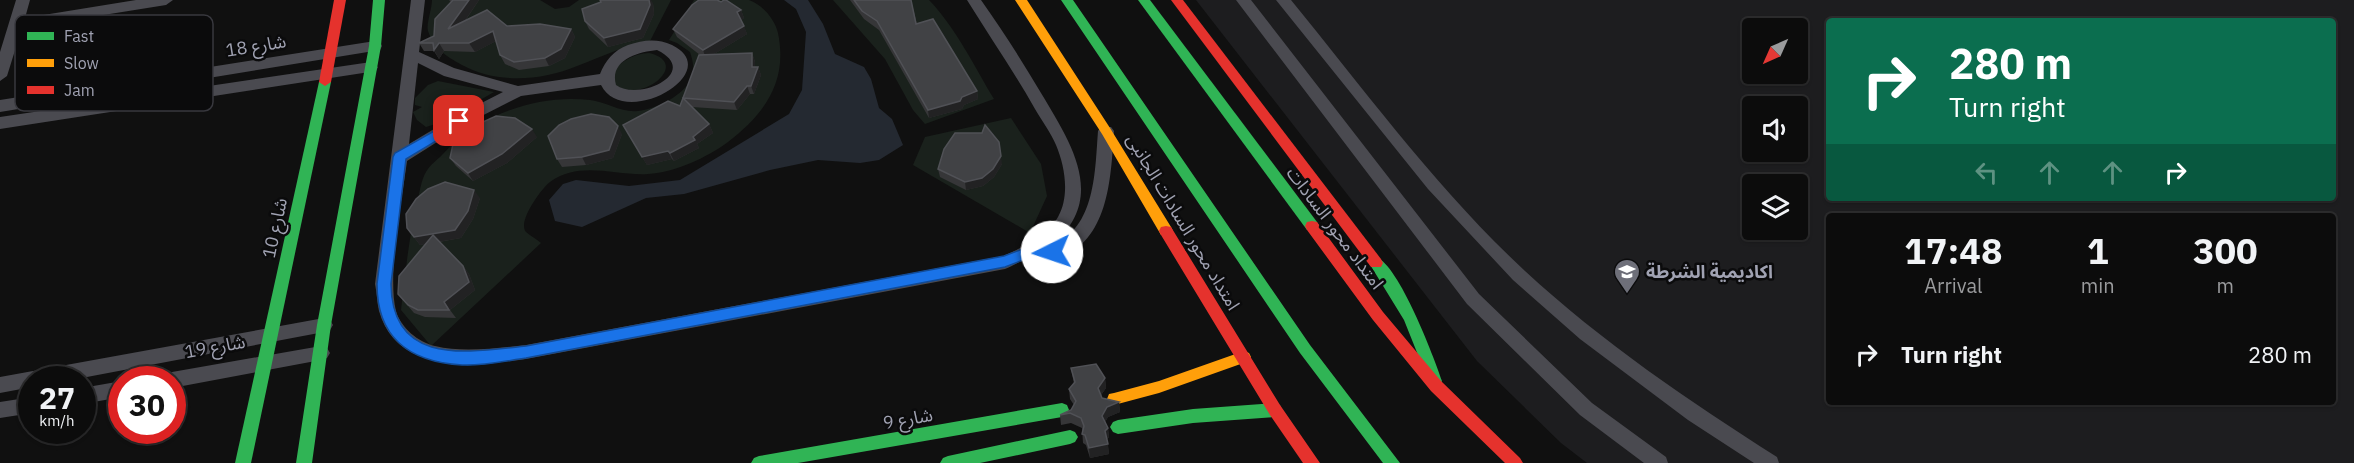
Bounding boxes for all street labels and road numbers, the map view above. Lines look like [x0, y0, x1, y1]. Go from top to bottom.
street label: شارع 18 [224, 29, 288, 65]
street label: امتداد محور السادات الجانبى [1122, 129, 1245, 314]
street label: امتداد محور السادات [1282, 162, 1389, 294]
street label: شارع 10 [257, 196, 295, 261]
street label: شارع 19 [183, 330, 247, 366]
street label: شارع 9 [881, 403, 935, 437]

